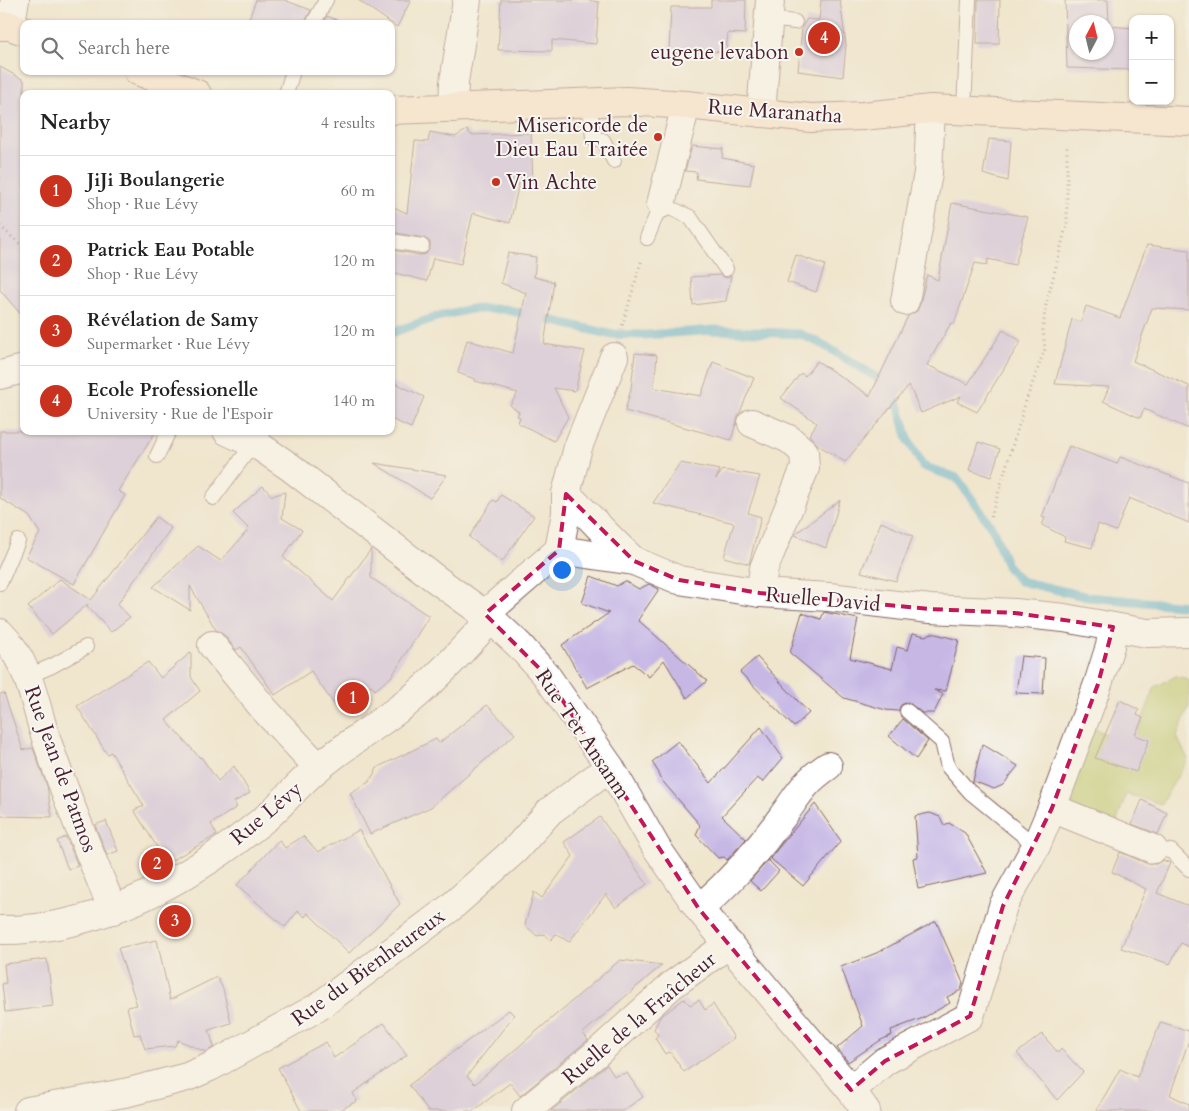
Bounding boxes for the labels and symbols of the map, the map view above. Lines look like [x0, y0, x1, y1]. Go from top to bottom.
north arrow [1069, 15, 1114, 60]
pin: 4 [808, 19, 840, 57]
place label: eugene levabon [650, 38, 789, 67]
marker: eugene levabon [793, 46, 805, 58]
street label: Rue Maranatha [707, 92, 843, 131]
place label: Misericorde de Dieu Eau Traitée [495, 111, 648, 164]
marker: Misericorde de Dieu Eau Traitée [652, 131, 664, 143]
place label: Vin Achte [506, 168, 597, 197]
marker: Vin Achte [490, 176, 502, 188]
your location [549, 557, 575, 583]
street label: Ruelle David [764, 580, 882, 619]
street label: Rue Tèt Ansanm [528, 664, 637, 805]
pin: 1 [337, 679, 369, 717]
street label: Rue Jean de Patmos [17, 682, 104, 856]
street label: Rue Lévy [224, 775, 308, 852]
pin: 2 [141, 845, 173, 883]
pin: 3 [159, 902, 191, 940]
street label: Rue du Bienheureux [286, 902, 451, 1033]
street label: Ruelle de la Fraîcheur [556, 945, 723, 1091]

